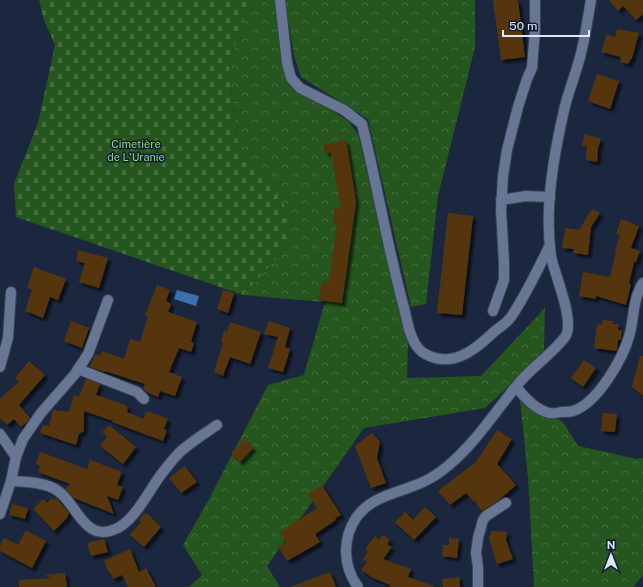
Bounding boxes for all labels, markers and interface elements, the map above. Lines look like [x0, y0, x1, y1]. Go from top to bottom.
scale bar [503, 12, 589, 38]
text: 50 m [509, 19, 537, 33]
park label: Cimetière de L'Uranie [107, 138, 165, 163]
north arrow [591, 535, 631, 575]
text: N [607, 539, 615, 551]

